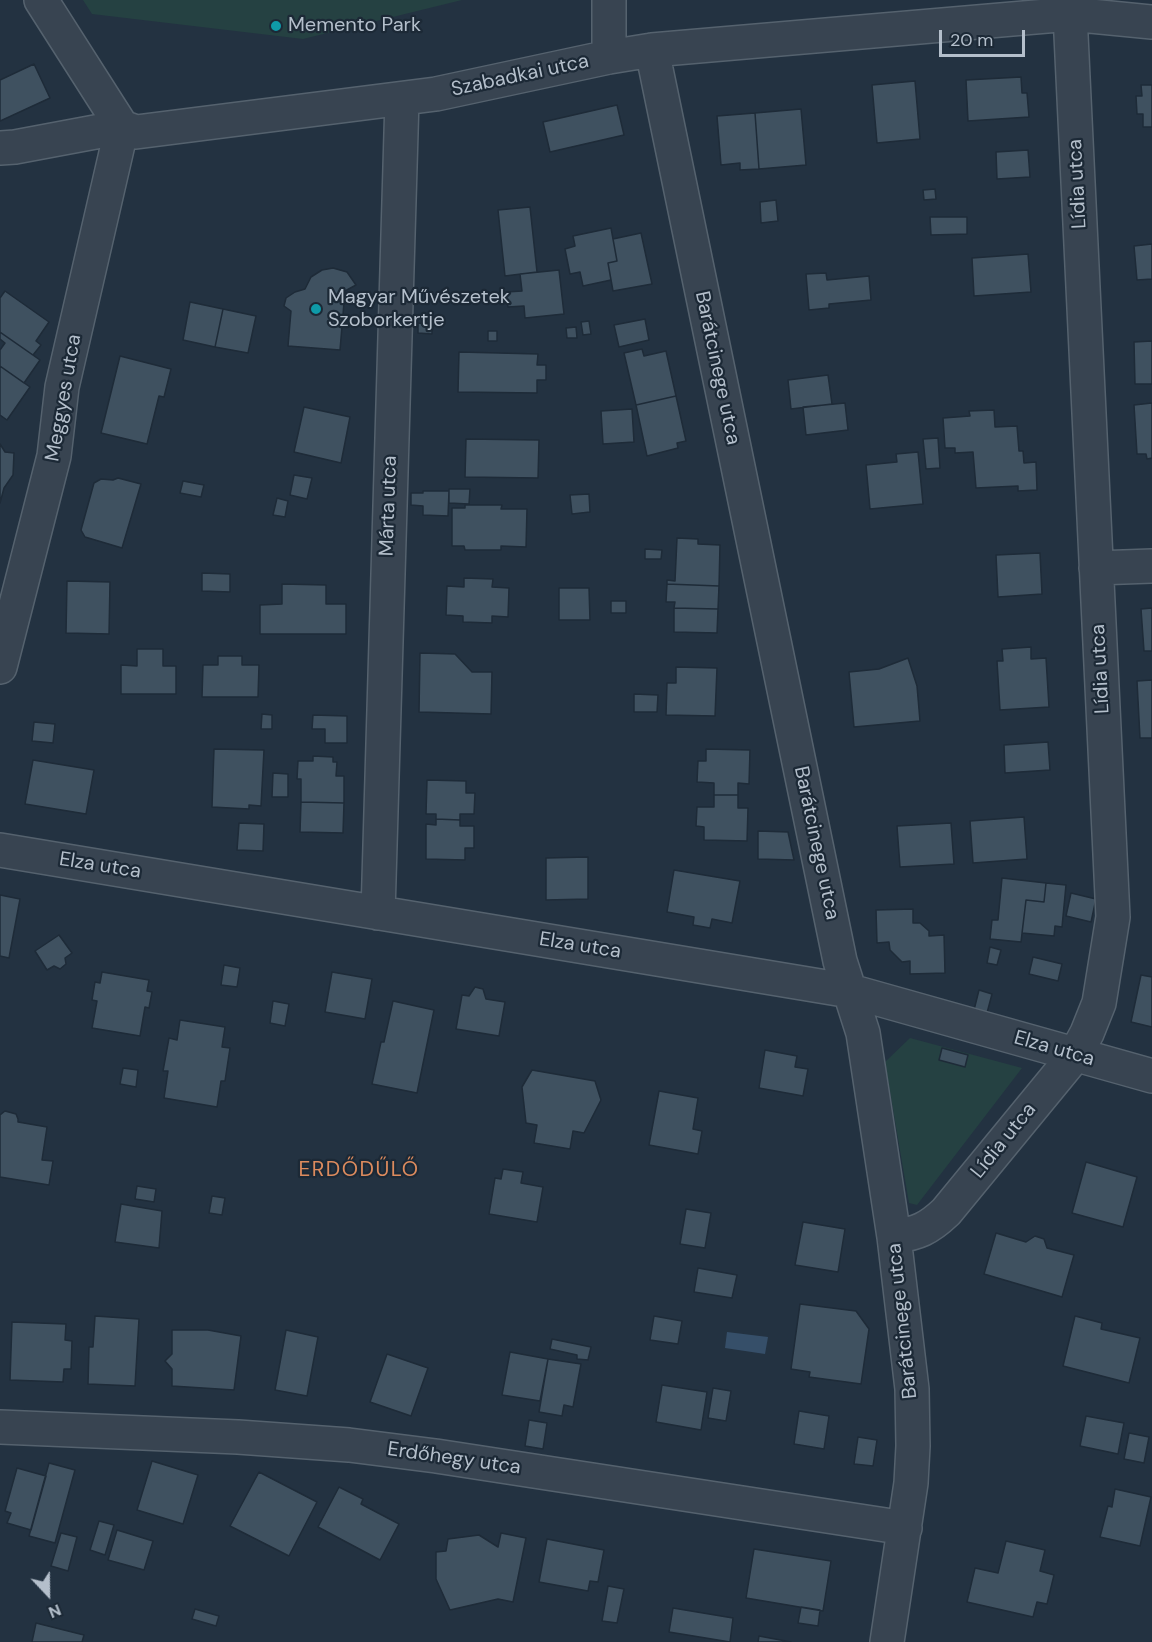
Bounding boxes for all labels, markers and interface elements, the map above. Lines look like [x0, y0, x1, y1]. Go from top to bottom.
place label: Memento Park [288, 14, 421, 38]
scale bar [942, 18, 1028, 56]
marker: Memento Park [269, 19, 283, 33]
text: 20 m [950, 28, 993, 52]
street label: Szabadkai utca [449, 50, 591, 102]
street label: Lídia utca [1064, 138, 1092, 230]
place label: Magyar Művészetek Szoborkertje [328, 286, 510, 333]
street label: Barátcinege utca [689, 289, 745, 447]
marker: Magyar Művészetek Szoborkertje [309, 302, 323, 316]
street label: Meggyes utca [41, 333, 87, 463]
street label: Márta utca [375, 455, 403, 557]
street label: Lídia utca [1087, 623, 1115, 715]
street label: Barátcinege utca [788, 764, 844, 922]
street label: Elza utca [57, 848, 143, 884]
street label: Elza utca [537, 928, 623, 964]
street label: Elza utca [1011, 1026, 1097, 1072]
street label: Lídia utca [966, 1099, 1042, 1183]
district label: ERDŐDŰLŐ [298, 1157, 420, 1183]
street label: Barátcinege utca [883, 1242, 923, 1400]
street label: Erdőhegy utca [386, 1438, 522, 1480]
north arrow [18, 1564, 78, 1624]
text: N [46, 1599, 64, 1623]

